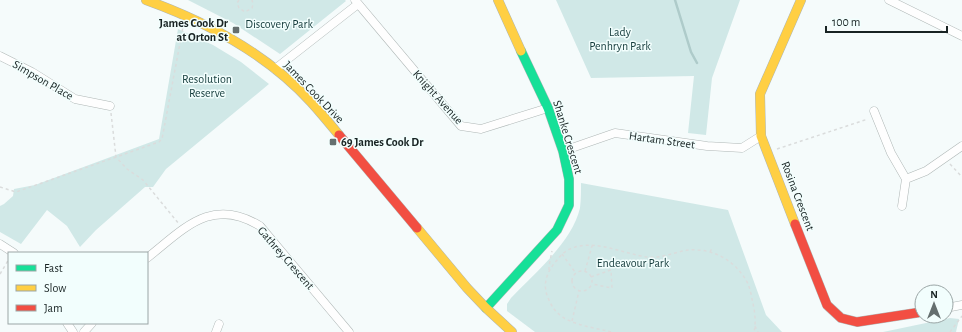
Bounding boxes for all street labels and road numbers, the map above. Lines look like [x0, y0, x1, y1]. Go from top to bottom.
street label: Simpson Place [11, 58, 75, 102]
street label: James Cook Drive [282, 59, 346, 125]
street label: Knight Avenue [411, 68, 465, 126]
street label: Shanke Crescent [551, 99, 585, 175]
street label: Hartam Street [628, 129, 696, 151]
street label: Rosina Crescent [779, 160, 817, 232]
street label: Gathrey Crescent [255, 224, 317, 293]

